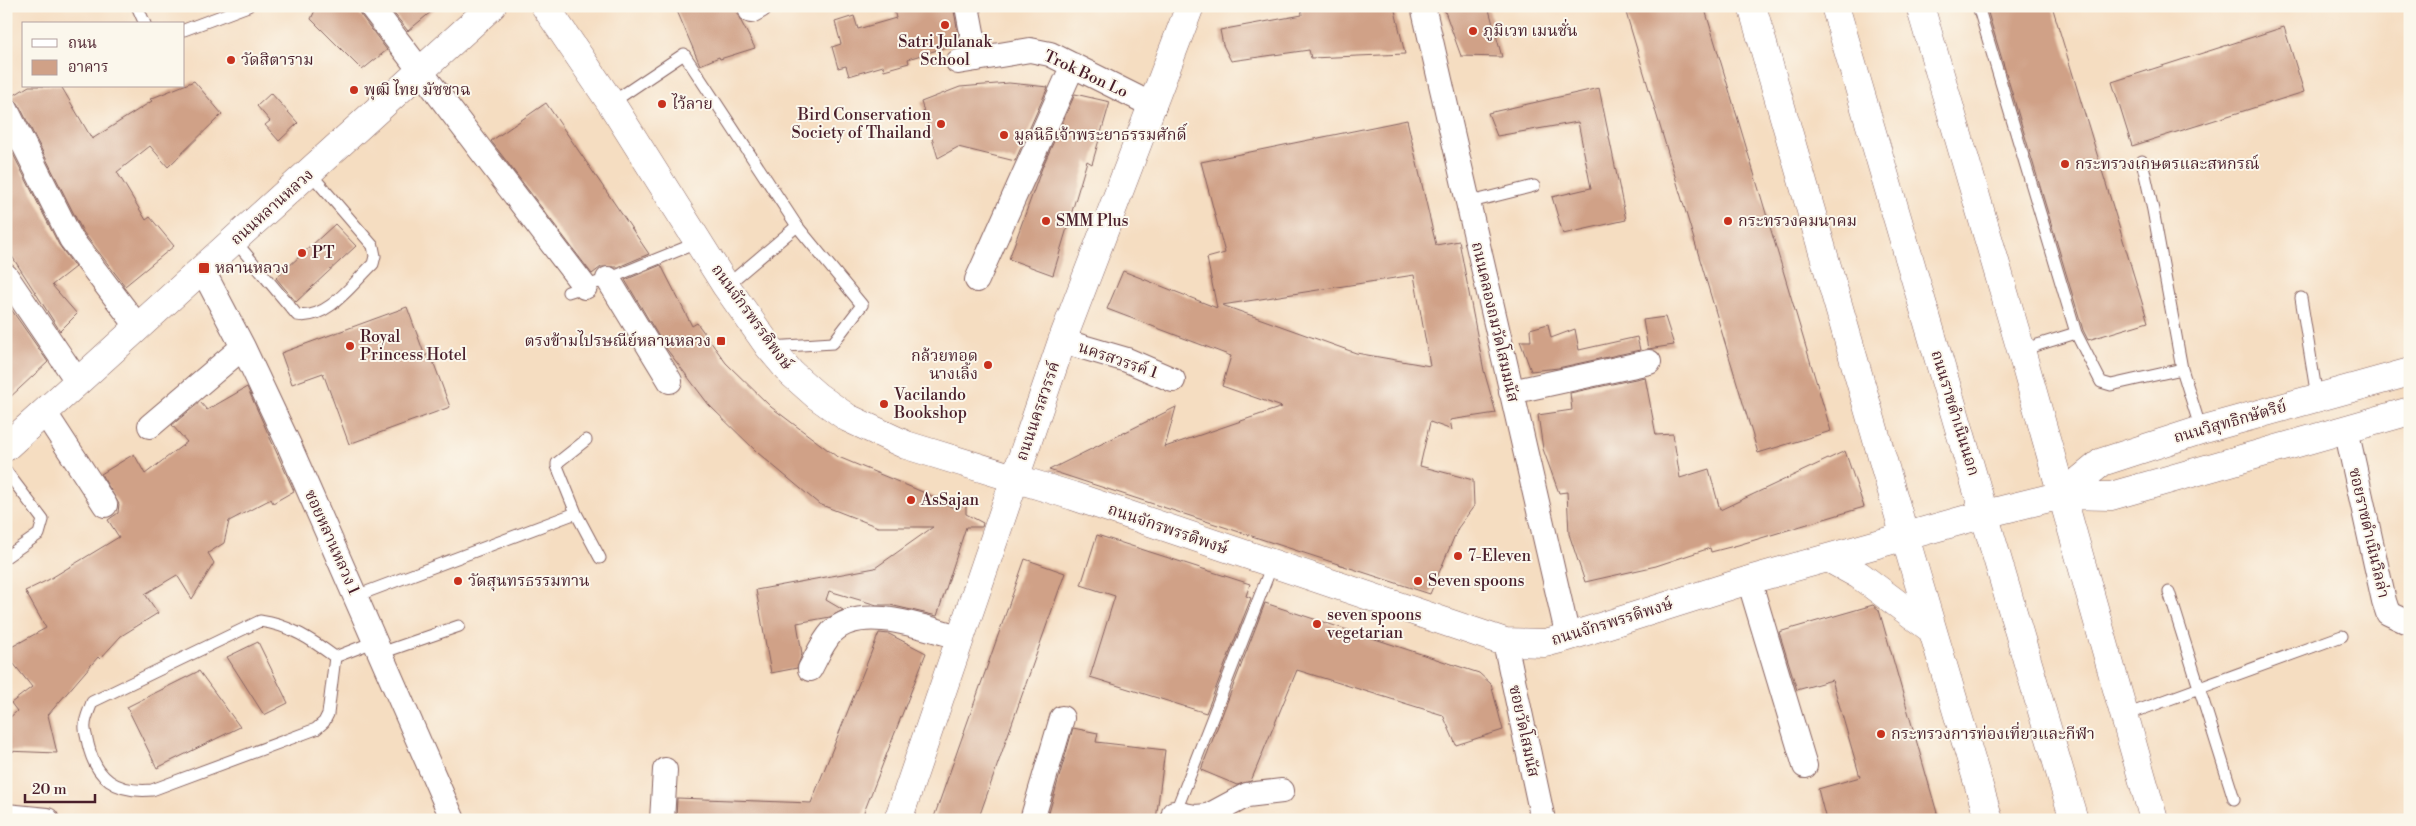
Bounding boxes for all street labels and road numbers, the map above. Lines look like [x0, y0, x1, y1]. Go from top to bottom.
street label: Trok Bon Lo [1041, 46, 1131, 102]
street label: ถนนหลานหลวง [226, 164, 318, 250]
street label: ถนนคลองถมวัดโสมมนัส [1467, 240, 1524, 404]
street label: ถนนจักรพรรดิพงษ์ [707, 260, 797, 374]
street label: นครสวรรค์ 1 [1076, 337, 1161, 383]
street label: ถนนราชดำเนินนอก [1926, 348, 1984, 478]
street label: ถนนนครสวรรค์ [1012, 359, 1064, 463]
street label: ถนนวิสุทธิกษัตริย์ [2171, 396, 2289, 449]
street label: ซอยราชดำเนินวิลล่า [2344, 466, 2394, 600]
street label: ซอยหลานหลวง 1 [300, 486, 364, 598]
street label: ถนนจักรพรรดิพงษ์ [1105, 499, 1231, 559]
street label: ถนนจักรพรรดิพงษ์ [1549, 594, 1675, 650]
street label: ซอยวัดโสมนัส [1504, 683, 1545, 779]

